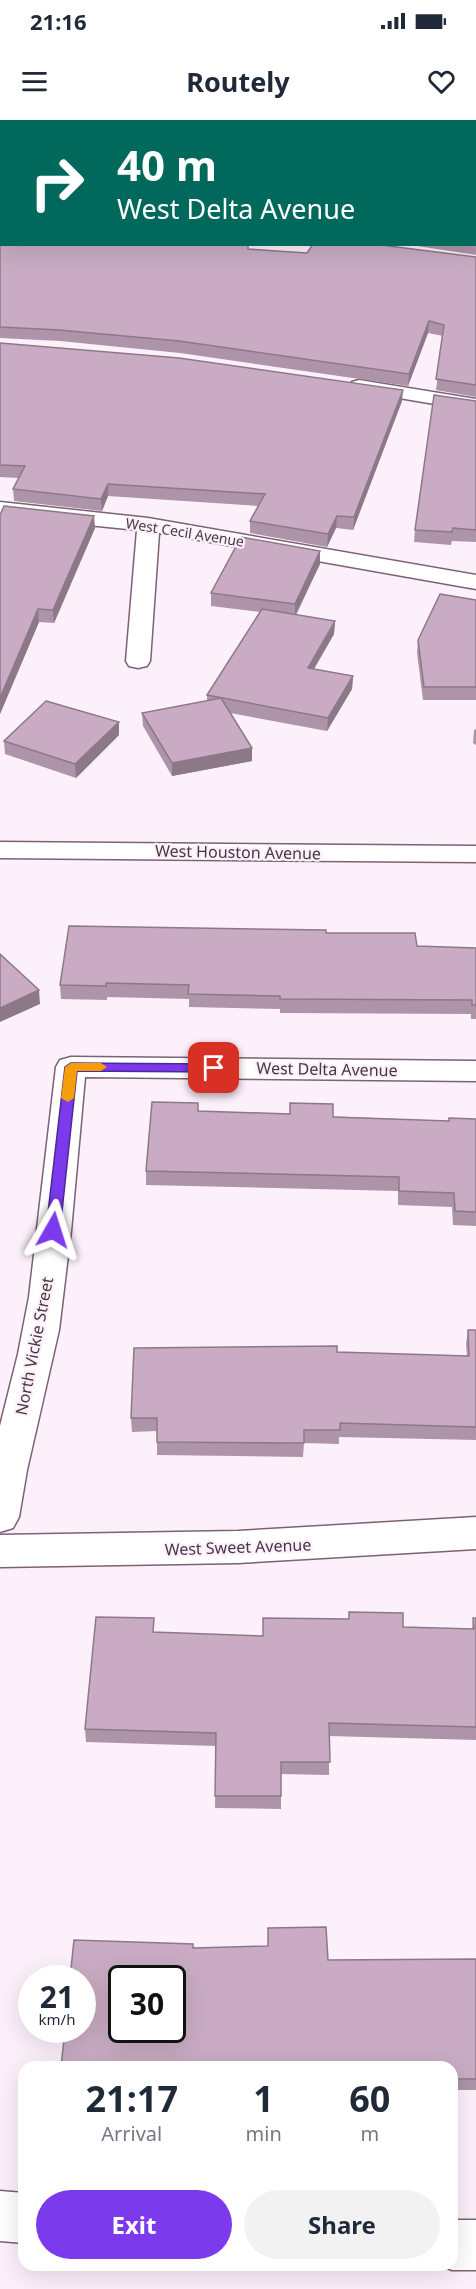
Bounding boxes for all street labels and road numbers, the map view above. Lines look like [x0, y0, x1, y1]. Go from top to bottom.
street label: West Cecil Avenue [124, 513, 246, 551]
street label: West Houston Avenue [155, 840, 321, 864]
street label: West Delta Avenue [256, 1057, 398, 1081]
street label: North Vickie Street [10, 1275, 58, 1417]
street label: West Sweet Avenue [164, 1533, 312, 1561]

